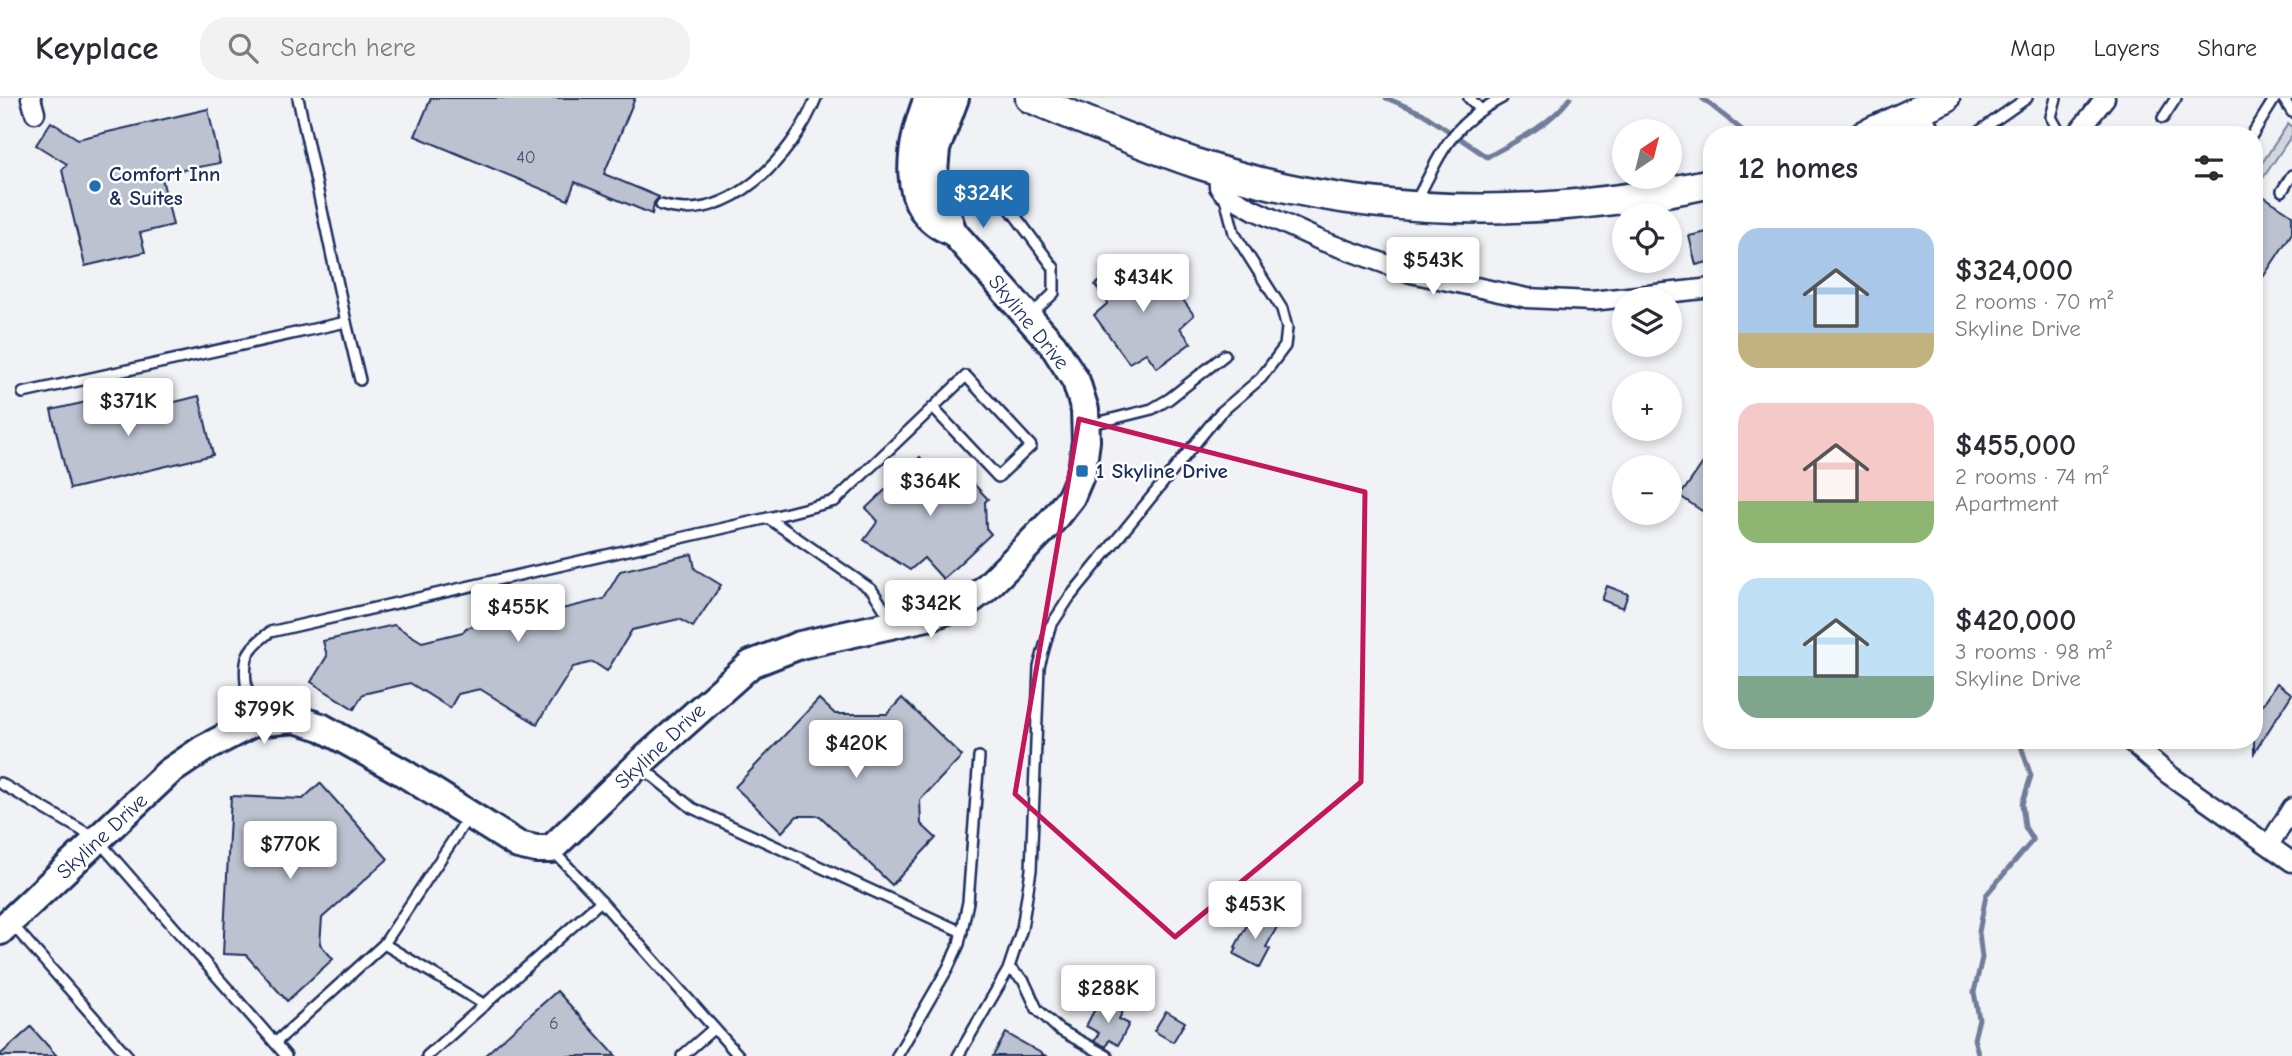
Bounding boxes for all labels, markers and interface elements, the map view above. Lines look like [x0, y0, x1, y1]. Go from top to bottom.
search box [200, 17, 690, 80]
text: Keyplace [35, 29, 158, 67]
icon: search [224, 29, 262, 67]
text: Search here [280, 33, 416, 63]
text: Map [2010, 34, 2056, 62]
text: Layers [2094, 34, 2159, 62]
text: Share [2197, 34, 2257, 62]
north arrow [1612, 119, 1682, 189]
map controls [1612, 119, 1682, 525]
house number: 40 [516, 147, 536, 168]
icon: filters [2190, 149, 2228, 187]
text: 12 homes [1738, 151, 1858, 186]
place label: Comfort Inn & Suites [109, 162, 221, 210]
pin: $324K [934, 170, 1032, 230]
marker: Comfort Inn & Suites [87, 178, 103, 194]
text: $324K [953, 179, 1013, 206]
button: locate [1612, 203, 1682, 273]
pin: $543K [1384, 238, 1482, 297]
text: $543K [1402, 246, 1464, 273]
text: $324,000 [1955, 253, 2073, 288]
pin: $434K [1094, 254, 1192, 314]
icon: home [1794, 256, 1878, 340]
text: $434K [1113, 263, 1173, 290]
street label: Skyline Drive [984, 270, 1074, 374]
button: layers [1612, 287, 1682, 357]
text: 2 rooms · 70 m² [1955, 288, 2113, 315]
text: Skyline Drive [1955, 315, 2081, 342]
button: + [1612, 371, 1682, 441]
pin: $371K [79, 378, 177, 438]
text: $371K [99, 387, 157, 414]
text: $455,000 [1955, 428, 2076, 463]
icon: home [1794, 431, 1878, 515]
button: − [1612, 455, 1682, 525]
pin: $364K [881, 458, 979, 518]
place label: 1 Skyline Drive [1096, 459, 1228, 483]
marker: 1 Skyline Drive [1074, 463, 1090, 479]
text: 2 rooms · 74 m² [1955, 463, 2108, 490]
text: $364K [900, 467, 960, 494]
text: Apartment [1955, 490, 2058, 517]
pin: $342K [882, 580, 980, 640]
pin: $455K [469, 584, 567, 644]
text: $342K [901, 589, 961, 616]
text: $455K [487, 593, 549, 620]
text: $420,000 [1955, 603, 2076, 638]
icon: home [1794, 606, 1878, 690]
text: 3 rooms · 98 m² [1955, 638, 2112, 665]
text: Skyline Drive [1955, 665, 2081, 692]
pin: $799K [215, 686, 313, 746]
text: $799K [234, 695, 294, 722]
street label: Skyline Drive [610, 698, 710, 794]
pin: $420K [807, 720, 905, 780]
text: $420K [825, 729, 887, 756]
street label: Skyline Drive [52, 788, 152, 884]
pin: $770K [241, 822, 339, 881]
text: $770K [260, 830, 320, 857]
pin: $453K [1206, 882, 1304, 941]
text: $453K [1224, 890, 1286, 917]
pin: $288K [1059, 965, 1157, 1025]
text: $288K [1077, 974, 1139, 1001]
house number: 6 [549, 1013, 559, 1034]

